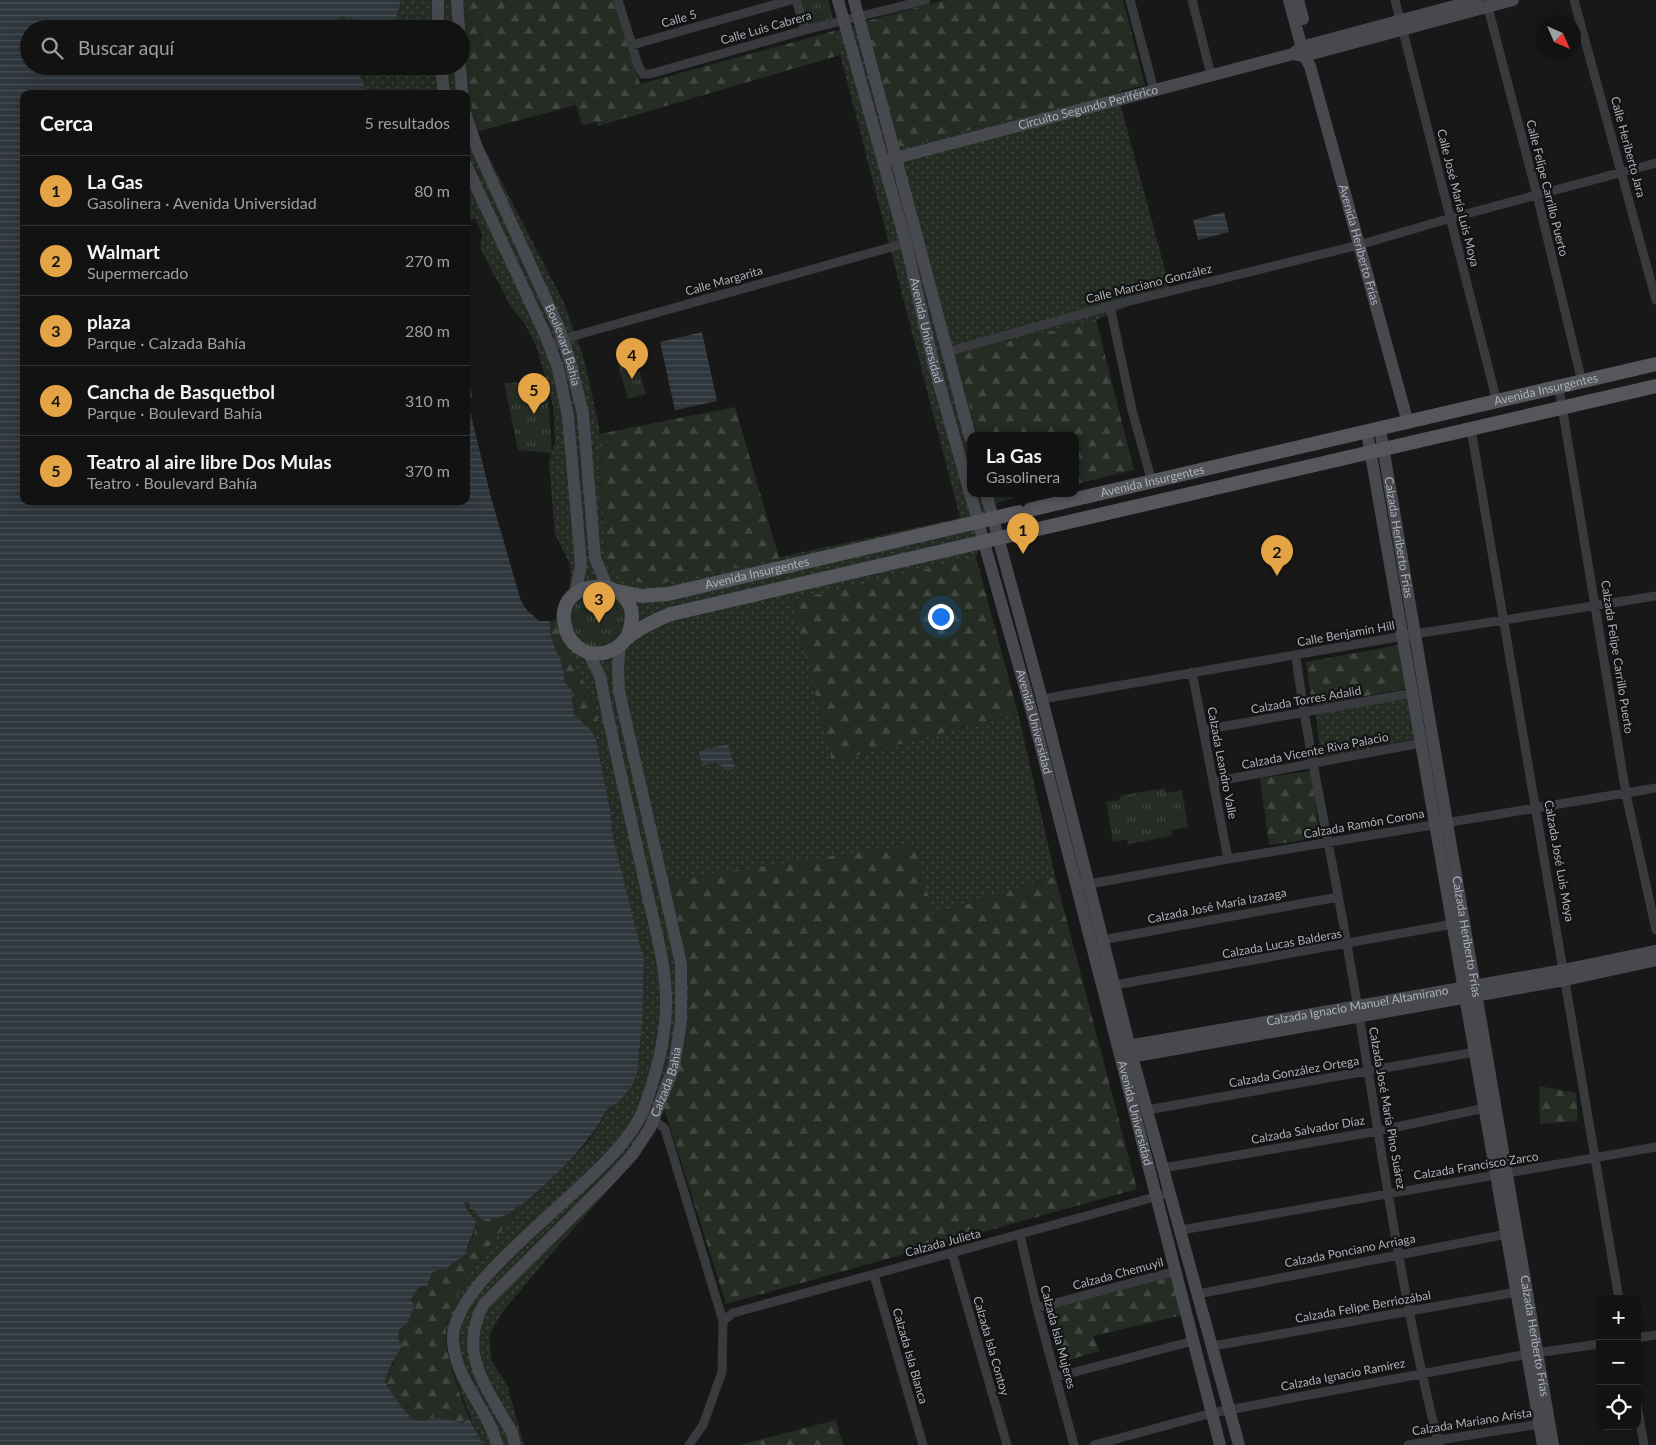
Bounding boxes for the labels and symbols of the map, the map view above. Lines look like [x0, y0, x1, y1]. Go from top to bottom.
street label: Calle 5 [659, 6, 698, 31]
street label: Calle Luis Cabrera [719, 7, 813, 48]
north arrow [1536, 15, 1581, 60]
street label: Circuito Segundo Periférico [1016, 82, 1160, 133]
street label: Calle Heriberto Jara [1608, 95, 1649, 199]
street label: Calle Felipe Carrillo Puerto [1523, 118, 1572, 258]
street label: Calle José María Luis Moya [1434, 127, 1483, 268]
street label: Avenida Heriberto Frías [1336, 183, 1383, 307]
street label: Calle Marciano González [1084, 260, 1214, 306]
street label: Calle Margarita [683, 262, 764, 299]
street label: Avenida Universidad [907, 276, 947, 385]
street label: Boulevard Bahía [542, 302, 584, 387]
pin: 4 [616, 338, 648, 379]
street label: Avenida Insurgentes [1492, 370, 1599, 409]
pin: 5 [518, 373, 550, 414]
street label: Avenida Insurgentes [1099, 461, 1206, 500]
street label: Calzada Heriberto Frías [1381, 475, 1417, 599]
pin: 1 [1007, 513, 1039, 554]
pin: 2 [1261, 535, 1293, 576]
street label: Avenida Insurgentes [703, 553, 810, 592]
street label: Calzada Felipe Carrillo Puerto [1598, 579, 1637, 735]
pin: 3 [583, 582, 615, 623]
your location [928, 604, 954, 630]
street label: Calle Benjamín Hill [1296, 618, 1396, 649]
street label: Avenida Universidad [1013, 667, 1056, 776]
street label: Calzada Torres Adalid [1250, 682, 1362, 717]
street label: Calzada Leandro Valle [1204, 705, 1241, 820]
street label: Calzada Vicente Riva Palacio [1240, 729, 1390, 772]
street label: Calzada José Luis Moya [1541, 799, 1578, 923]
street label: Calzada Ramón Corona [1302, 806, 1425, 841]
street label: Calzada Heriberto Frías [1449, 875, 1485, 998]
street label: Calzada José María Izazaga [1146, 885, 1288, 926]
street label: Calzada Lucas Balderas [1221, 926, 1343, 961]
street label: Calzada Ignacio Manuel Altamirano [1265, 982, 1450, 1029]
street label: Calzada José María Pino Suárez [1366, 1026, 1409, 1191]
street label: Calzada Bahía [647, 1046, 684, 1119]
street label: Calzada González Ortega [1228, 1053, 1360, 1090]
street label: Avenida Universidad [1115, 1059, 1156, 1167]
street label: Calzada Salvador Díaz [1250, 1112, 1366, 1147]
street label: Calzada Francisco Zarco [1412, 1148, 1540, 1183]
street label: Calzada Julieta [904, 1225, 982, 1260]
street label: Calzada Ponciano Arriaga [1283, 1230, 1417, 1271]
street label: Calzada Chemuyil [1071, 1254, 1165, 1293]
street label: Calzada Heriberto Frías [1517, 1274, 1553, 1398]
street label: Calzada Isla Mujeres [1037, 1283, 1080, 1390]
street label: Calzada Felipe Berriozábal [1294, 1287, 1432, 1326]
street label: Calzada Isla Contoy [970, 1294, 1013, 1398]
street label: Calzada Isla Blanca [890, 1306, 931, 1406]
street label: Calzada Ignacio Ramírez [1279, 1355, 1407, 1394]
street label: Calzada Mariano Arista [1411, 1405, 1533, 1438]

